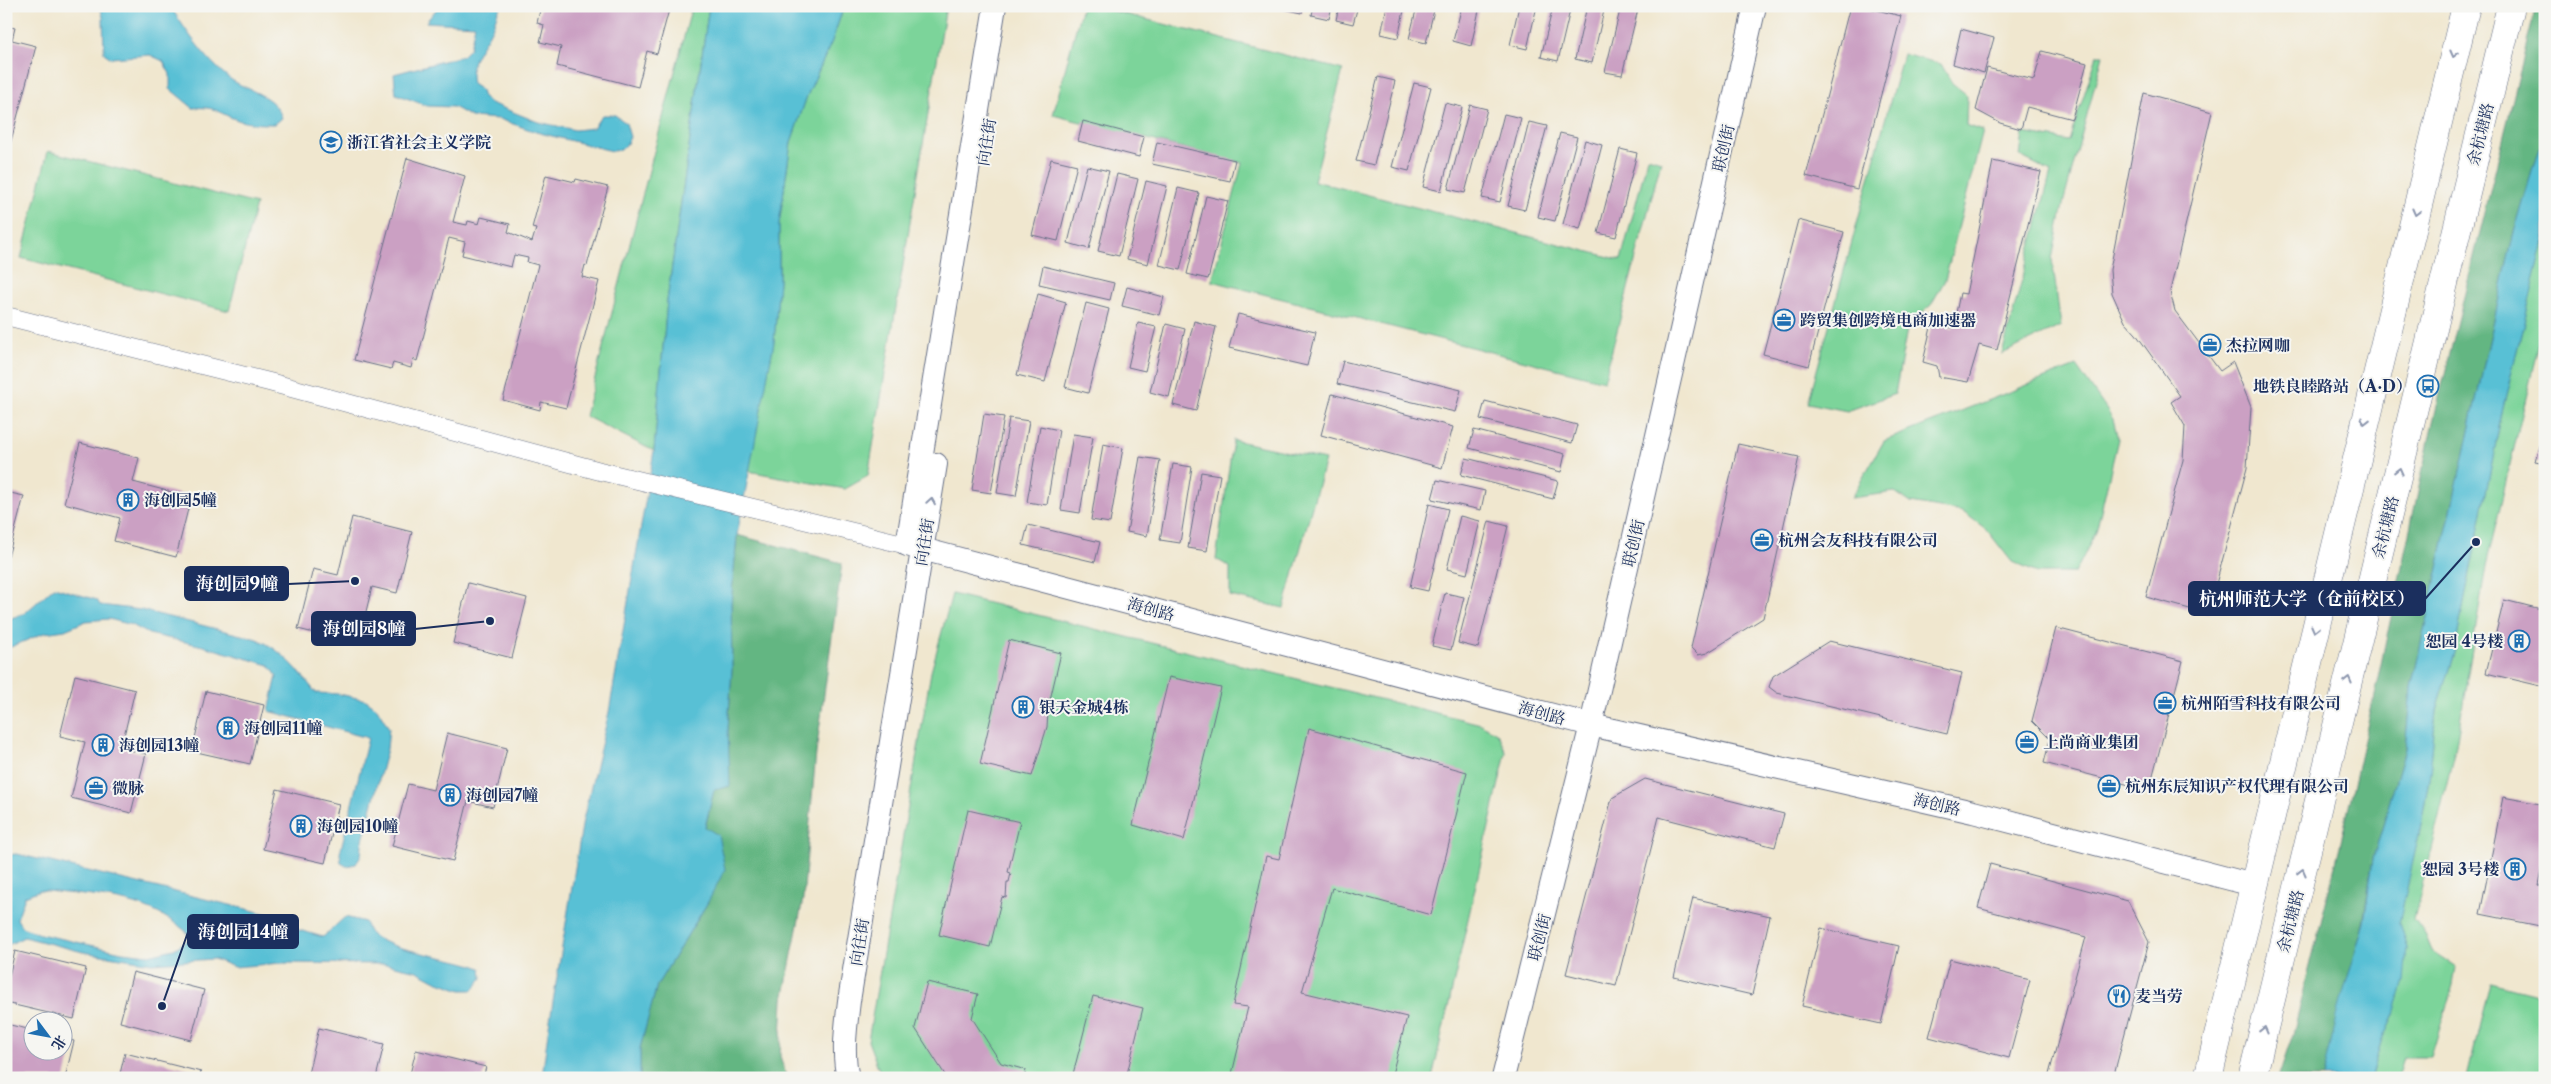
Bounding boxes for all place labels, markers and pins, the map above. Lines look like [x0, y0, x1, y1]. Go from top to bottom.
school or university icon: 浙江省社会主义学院 [319, 130, 343, 154]
place label: 浙江省社会主义学院 [347, 132, 491, 152]
office icon: 跨贸集创跨境电商加速器 [1772, 308, 1796, 332]
place label: 跨贸集创跨境电商加速器 [1800, 310, 1976, 330]
office icon: 杰拉网咖 [2198, 333, 2222, 357]
place label: 杰拉网咖 [2226, 335, 2290, 355]
bus stop icon: 地铁良睦路站（A·D） [2416, 374, 2440, 398]
place label: 地铁良睦路站（A·D） [2253, 376, 2412, 396]
building icon: 海创园5幢 [116, 488, 140, 512]
place label: 海创园5幢 [144, 490, 217, 510]
office icon: 杭州会友科技有限公司 [1750, 528, 1774, 552]
place label: 杭州会友科技有限公司 [1778, 530, 1938, 550]
callout: 海创园9幢 [185, 567, 288, 600]
callout: 杭州师范大学（仓前校区） [2189, 582, 2425, 615]
callout: 海创园8幢 [312, 612, 415, 645]
building icon: 恕园 4号楼 [2507, 629, 2531, 653]
place label: 恕园 4号楼 [2426, 631, 2503, 651]
office icon: 杭州陌雪科技有限公司 [2153, 691, 2177, 715]
place label: 杭州陌雪科技有限公司 [2181, 693, 2341, 713]
building icon: 银天金城4栋 [1011, 695, 1035, 719]
place label: 银天金城4栋 [1039, 697, 1128, 717]
building icon: 海创园11幢 [216, 716, 240, 740]
place label: 海创园11幢 [244, 718, 322, 738]
office icon: 上尚商业集团 [2015, 730, 2039, 754]
place label: 上尚商业集团 [2043, 732, 2139, 752]
building icon: 海创园13幢 [91, 733, 115, 757]
place label: 海创园13幢 [119, 735, 199, 755]
office icon: 杭州东辰知识产权代理有限公司 [2097, 774, 2121, 798]
office icon: 微脉 [84, 776, 108, 800]
place label: 杭州东辰知识产权代理有限公司 [2125, 776, 2349, 796]
place label: 微脉 [112, 778, 144, 798]
building icon: 海创园7幢 [438, 783, 462, 807]
place label: 海创园7幢 [466, 785, 538, 805]
building icon: 海创园10幢 [289, 814, 313, 838]
place label: 海创园10幢 [317, 816, 398, 836]
building icon: 恕园 3号楼 [2503, 857, 2527, 881]
place label: 恕园 3号楼 [2422, 859, 2499, 879]
callout: 海创园14幢 [188, 915, 298, 948]
restaurant icon: 麦当劳 [2107, 984, 2131, 1008]
place label: 麦当劳 [2135, 986, 2183, 1006]

